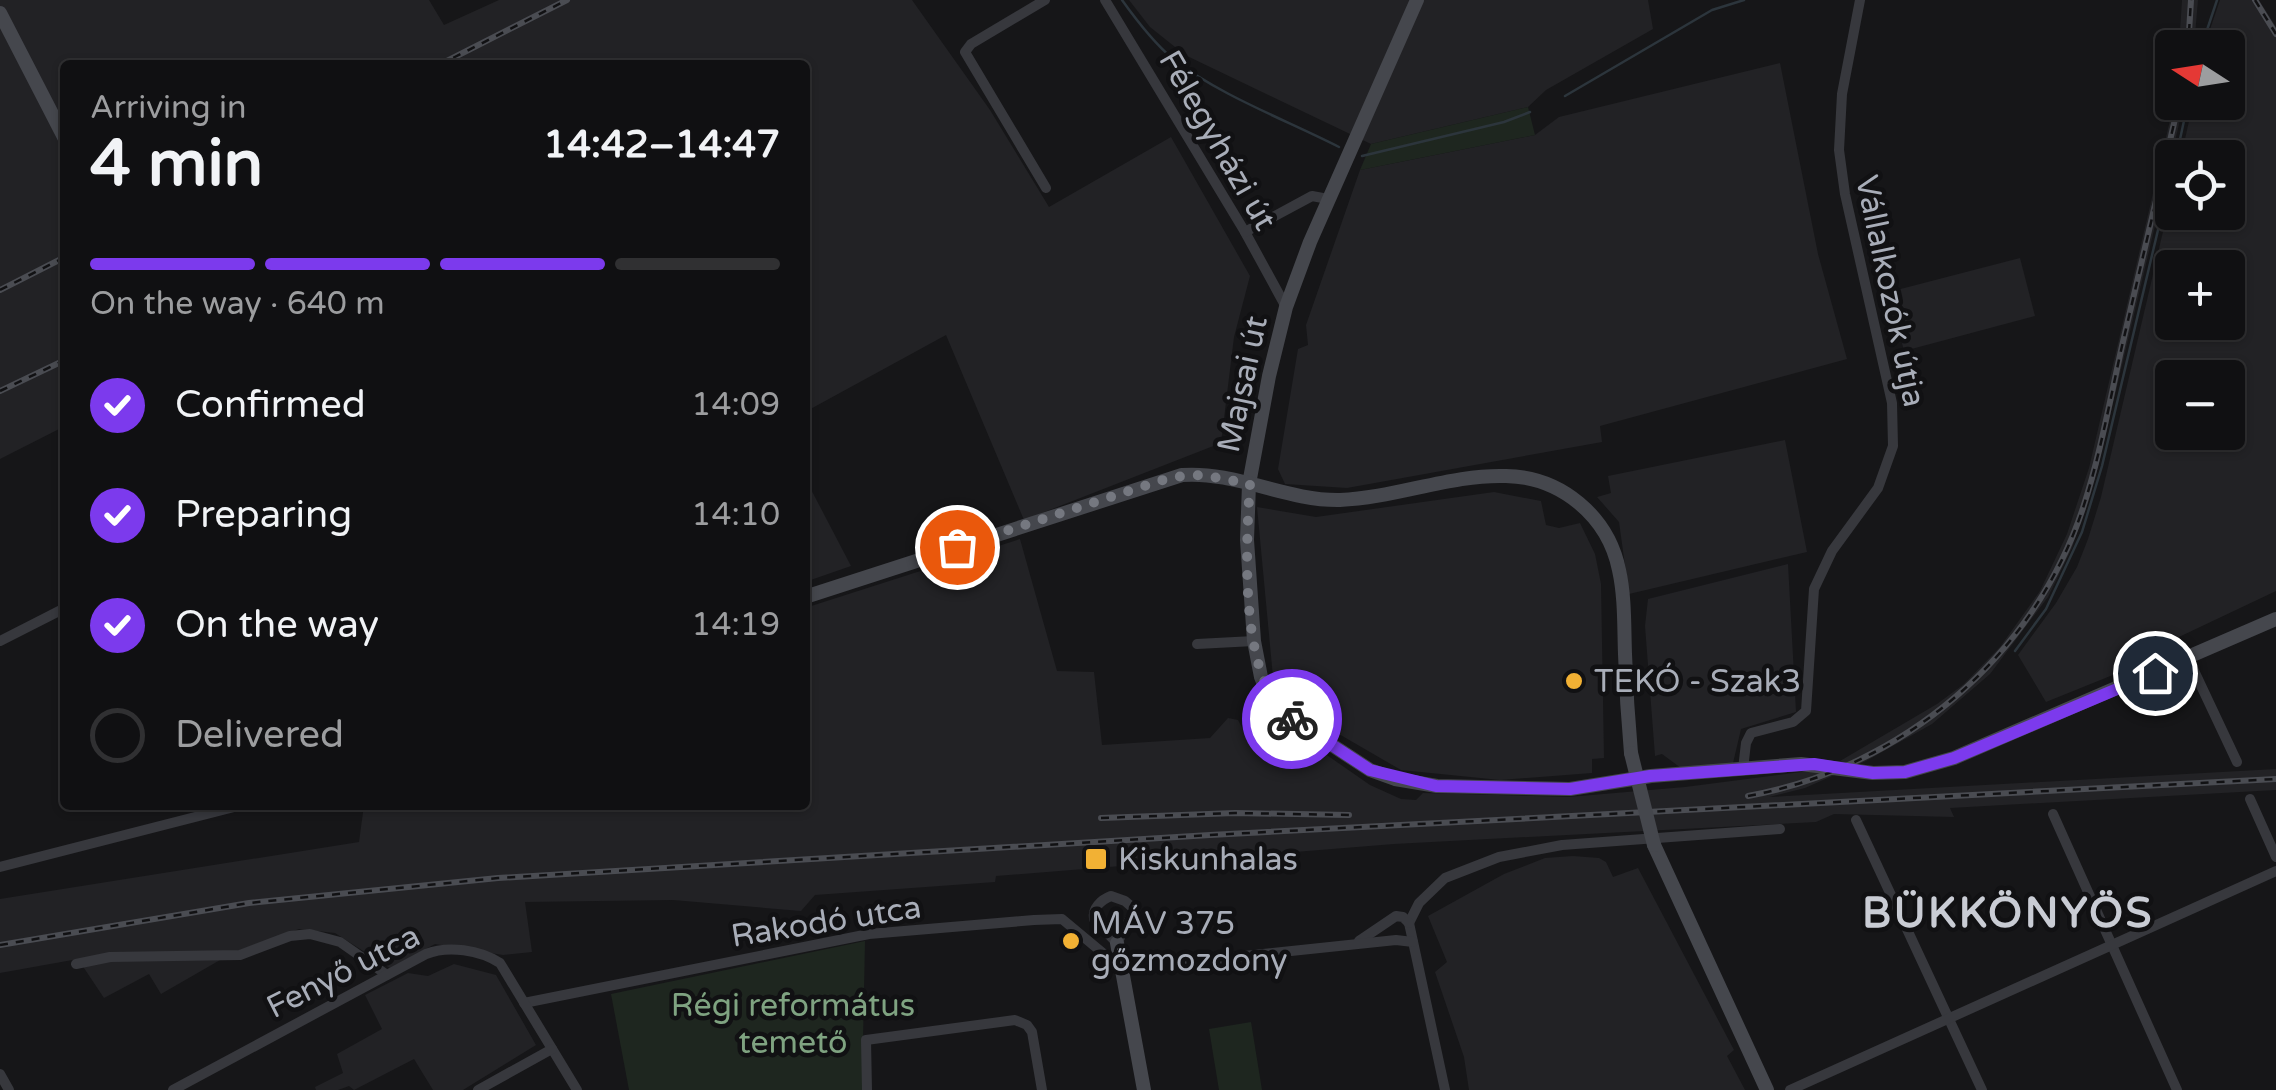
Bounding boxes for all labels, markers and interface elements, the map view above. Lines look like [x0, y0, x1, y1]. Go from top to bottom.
north arrow [2155, 30, 2245, 120]
map controls [2155, 30, 2245, 450]
street label: Félegyházi út [1150, 44, 1284, 237]
text: Arriving in [90, 89, 247, 127]
text: 14:42–14:47 [543, 122, 780, 168]
text: 4 min [90, 125, 263, 204]
button: locate [2155, 140, 2245, 230]
street label: Vállalkozók útja [1847, 172, 1933, 411]
button: + [2155, 250, 2245, 340]
text: On the way · 640 m [90, 285, 385, 323]
street label: Majsai út [1210, 313, 1276, 456]
button: − [2155, 360, 2245, 450]
icon: check [90, 378, 145, 433]
text: Confirmed [175, 382, 366, 428]
text: 14:09 [691, 386, 780, 424]
icon: check [90, 488, 145, 543]
text: Preparing [175, 492, 352, 538]
text: 14:10 [691, 496, 780, 534]
pin [915, 505, 1000, 590]
icon: bag [930, 520, 985, 575]
icon: check [90, 598, 145, 653]
text: On the way [175, 602, 379, 648]
text: 14:19 [691, 606, 780, 644]
pin [2113, 631, 2198, 716]
icon: home [2128, 646, 2183, 701]
place label: TEKÓ - Szak3 [1594, 662, 1801, 701]
courier [1242, 669, 1342, 769]
marker: TEKÓ - Szak3 [1563, 670, 1585, 692]
icon: bike [1265, 692, 1320, 747]
text: Delivered [175, 712, 344, 758]
place label: Kiskunhalas [1118, 841, 1298, 879]
marker: Kiskunhalas [1083, 846, 1109, 872]
street label: Rakodó utca [728, 888, 924, 956]
district label: BÜKKÖNYÖS [1862, 888, 2154, 939]
place label: MÁV 375 gőzmozdony [1091, 904, 1287, 980]
street label: Fenyő utca [261, 917, 426, 1027]
marker: MÁV 375 gőzmozdony [1060, 930, 1082, 952]
park label: Régi református temető [671, 987, 915, 1062]

